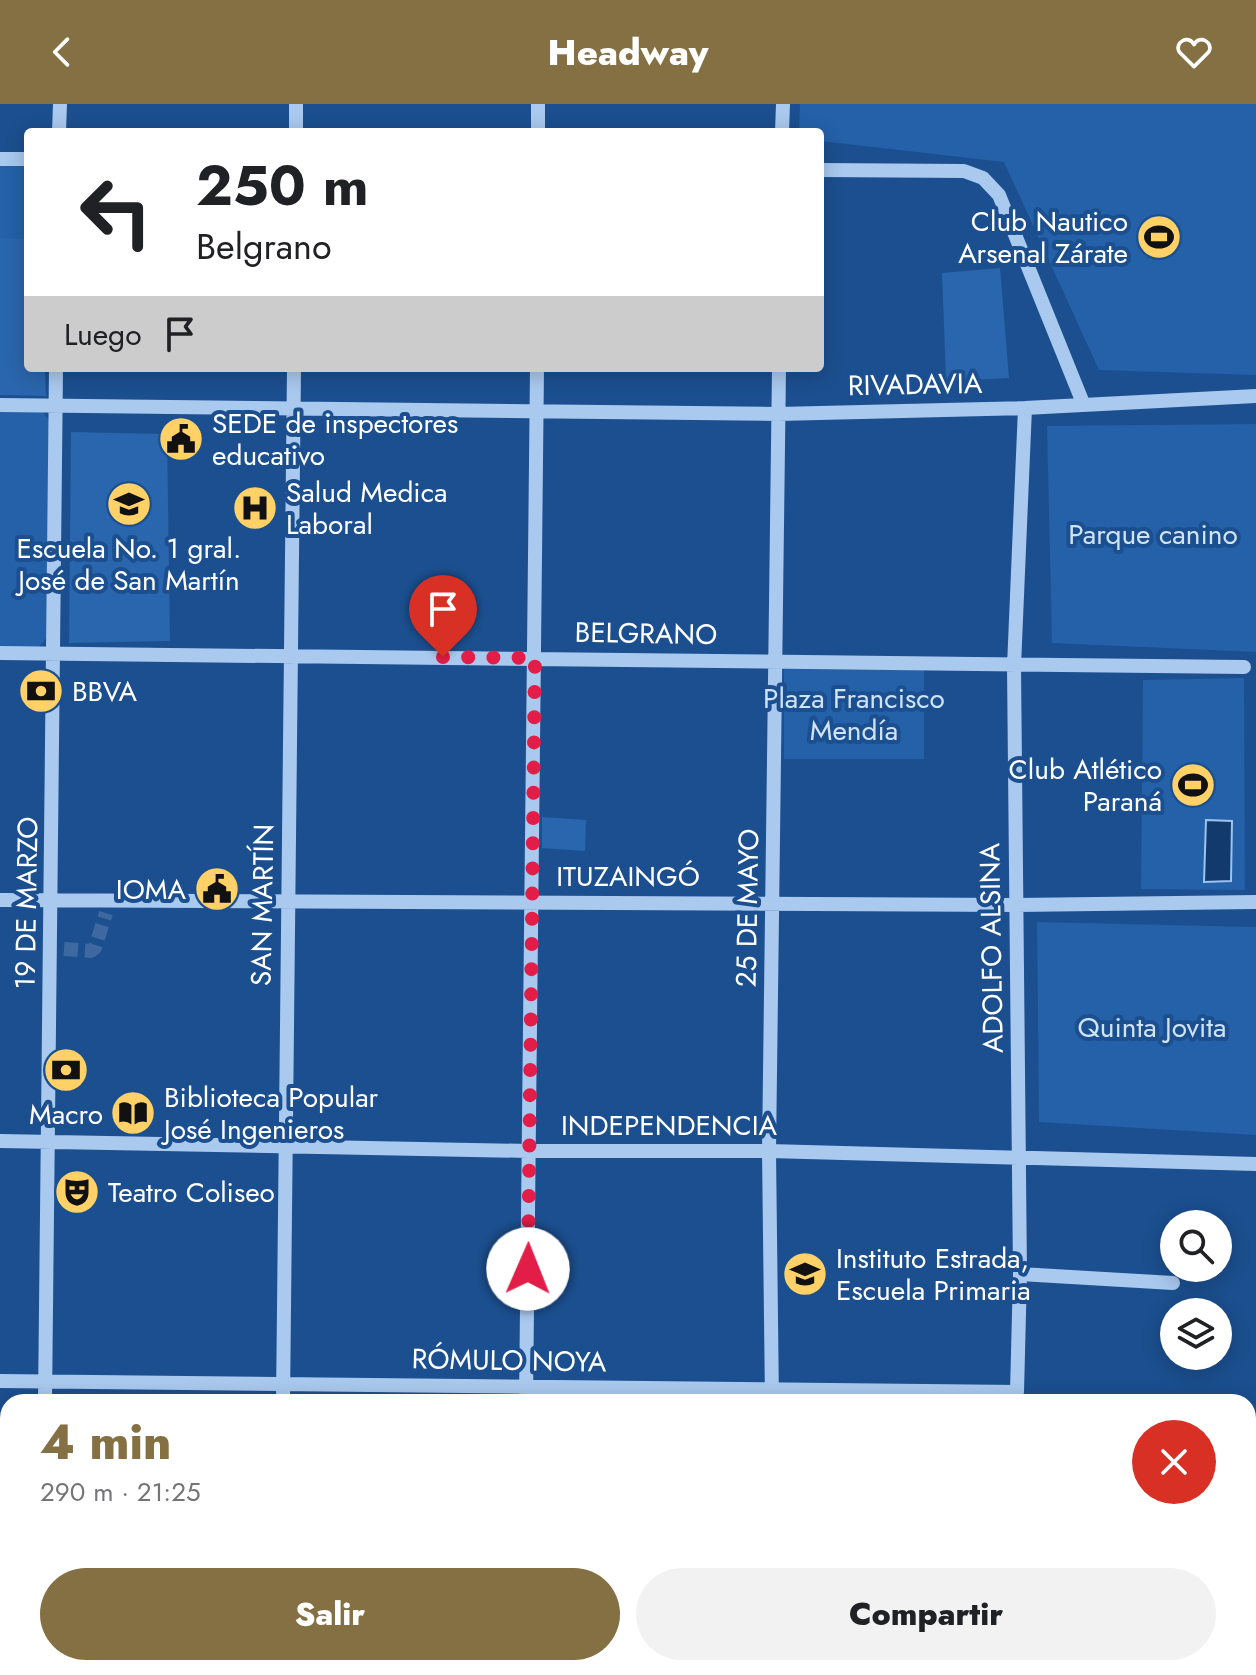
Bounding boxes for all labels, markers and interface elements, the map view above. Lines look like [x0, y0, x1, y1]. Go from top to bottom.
text: Headway [548, 26, 708, 78]
icon: back [40, 30, 84, 74]
icon: heart [1172, 30, 1216, 74]
text: 250 m [196, 145, 369, 226]
icon: left [64, 160, 168, 264]
place label: Club Nautico Arsenal Zárate [958, 201, 1128, 274]
sports icon: Club Nautico Arsenal Zárate [1135, 213, 1183, 261]
text: Belgrano [196, 220, 332, 272]
icon: arrive [158, 312, 202, 356]
text: Luego [64, 313, 142, 356]
street label: RIVADAVIA [847, 363, 983, 406]
place label: SEDE de inspectores educativo [212, 403, 458, 476]
public building icon: SEDE de inspectores educativo [157, 415, 205, 463]
place label: Salud Medica Laboral [286, 472, 448, 545]
school or university icon: Escuela No. 1 gral. José de San Martín [105, 480, 153, 528]
hospital icon: Salud Medica Laboral [231, 484, 279, 532]
park label: Parque canino [1068, 514, 1238, 555]
place label: Escuela No. 1 gral. José de San Martín [14, 528, 241, 601]
pin [409, 575, 477, 657]
icon: arrive [421, 587, 465, 631]
street label: BELGRANO [574, 612, 718, 655]
bank icon: BBVA [17, 667, 65, 715]
place label: BBVA [72, 671, 138, 712]
park label: Plaza Francisco Mendía [763, 678, 945, 751]
place label: Club Atlético Paraná [1009, 749, 1162, 822]
sports icon: Club Atlético Paraná [1169, 761, 1217, 809]
street label: 19 DE MARZO [4, 816, 49, 990]
street label: SAN MARTÍN [241, 823, 284, 987]
street label: 25 DE MAYO [726, 828, 769, 988]
street label: ADOLFO ALSINA [969, 842, 1014, 1053]
street label: ITUZAINGÓ [556, 856, 700, 897]
public building icon: IOMA [193, 865, 241, 913]
place label: IOMA [116, 869, 187, 910]
park label: Quinta Jovita [1078, 1007, 1226, 1048]
bank icon: Macro [42, 1046, 90, 1094]
place label: Biblioteca Popular José Ingenieros [160, 1077, 379, 1150]
library icon: Biblioteca Popular José Ingenieros [109, 1089, 157, 1137]
place label: Macro [29, 1094, 103, 1135]
street label: INDEPENDENCIA [561, 1105, 778, 1146]
theatre icon: Teatro Coliseo [53, 1168, 101, 1216]
place label: Teatro Coliseo [108, 1172, 275, 1213]
map controls [1160, 1210, 1232, 1370]
button: search [1160, 1210, 1232, 1282]
position arrow [486, 1227, 570, 1311]
place label: Instituto Estrada, Escuela Primaria [836, 1238, 1031, 1311]
school or university icon: Instituto Estrada, Escuela Primaria [781, 1250, 829, 1298]
button: layers [1160, 1298, 1232, 1370]
street label: RÓMULO NOYA [411, 1338, 607, 1383]
text: 4 min [40, 1408, 171, 1477]
button: close [1132, 1420, 1216, 1504]
text: 290 m · 21:25 [40, 1473, 201, 1511]
button: Salir [40, 1568, 620, 1660]
button: Compartir [636, 1568, 1216, 1660]

